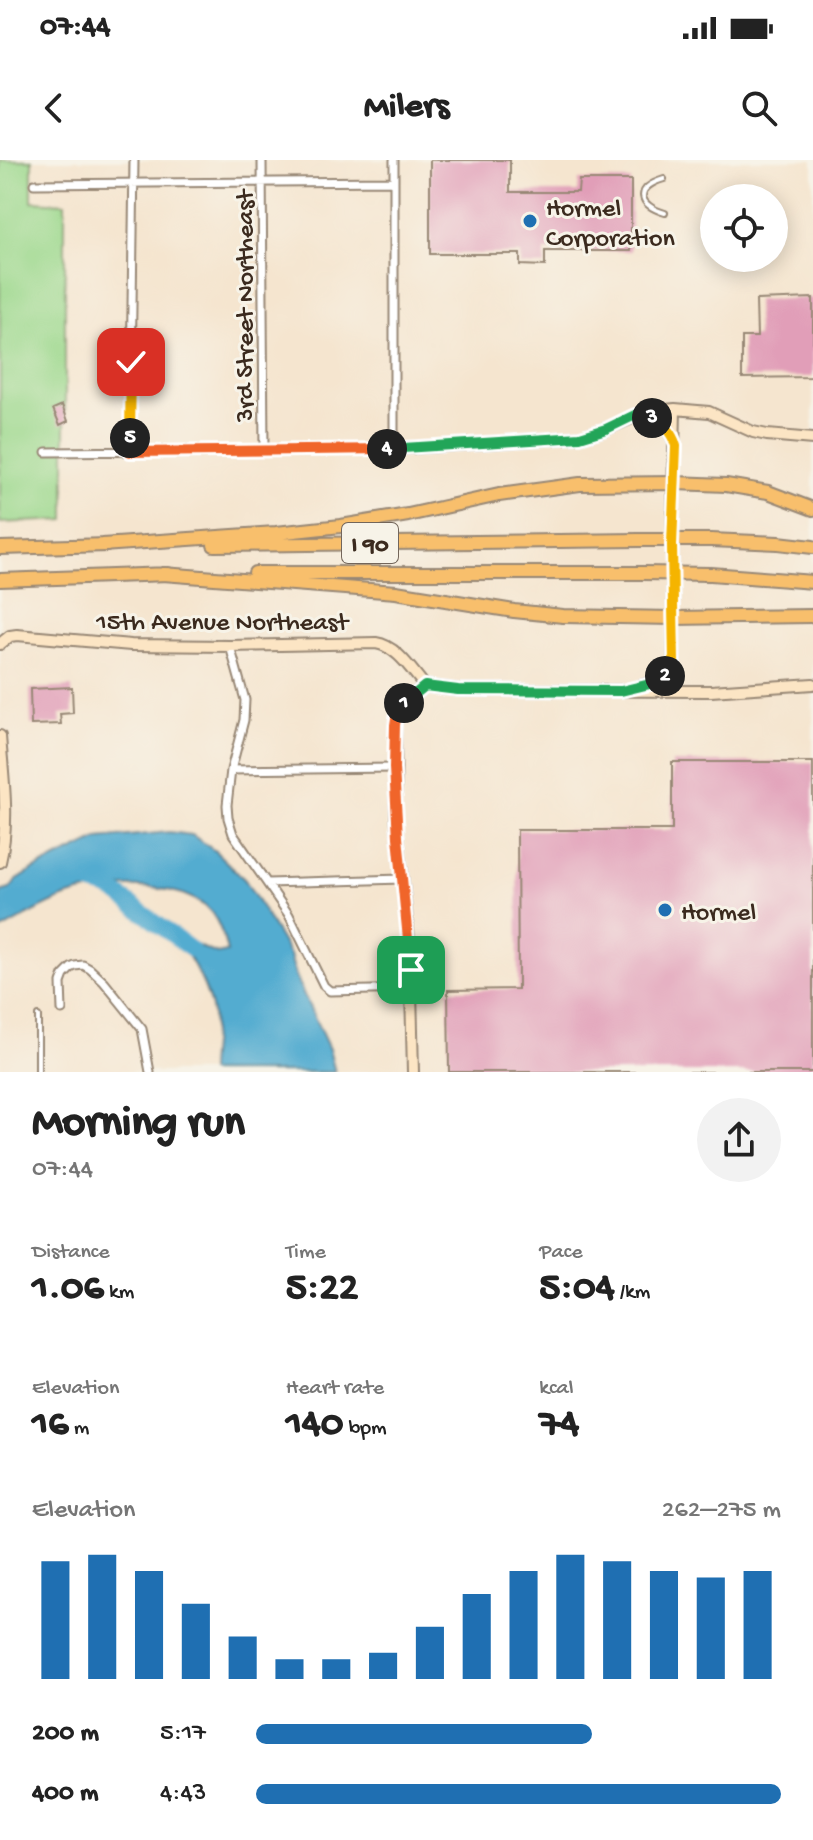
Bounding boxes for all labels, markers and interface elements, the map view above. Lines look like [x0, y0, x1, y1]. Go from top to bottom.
text: 07:44 [40, 11, 110, 46]
icon: back [32, 86, 76, 130]
icon: search [737, 86, 781, 130]
text: Milers [364, 87, 449, 130]
map controls [700, 184, 788, 272]
button: locate [700, 184, 788, 272]
street label: 3rd Street Northeast [232, 188, 263, 423]
place label: Hormel Corporation [546, 195, 675, 256]
marker: Hormel Corporation [521, 212, 539, 230]
pin [97, 328, 165, 396]
icon: check [109, 340, 153, 384]
pin: 3 [632, 398, 672, 438]
text: 3 [646, 405, 658, 431]
pin: 5 [110, 418, 150, 458]
text: 5 [124, 425, 136, 451]
pin: 4 [367, 429, 407, 469]
text: 4 [382, 436, 392, 462]
road number: I 90 [342, 523, 398, 563]
street label: 15th Avenue Northeast [95, 609, 350, 640]
pin: 2 [645, 656, 685, 696]
text: 2 [660, 663, 670, 689]
pin: 1 [384, 683, 424, 723]
text: 1 [400, 690, 408, 716]
place label: Hormel [681, 899, 756, 930]
marker: Hormel [656, 901, 674, 919]
pin [377, 936, 445, 1004]
icon: arrive [389, 948, 433, 992]
button: share [697, 1098, 781, 1182]
text: Morning run [32, 1099, 245, 1151]
text: 07:44 [32, 1155, 93, 1186]
text: Distance [32, 1240, 110, 1266]
text: Time [286, 1240, 326, 1266]
text: Pace [539, 1240, 583, 1266]
text: 1.06 [32, 1266, 104, 1313]
text: 5:22 [286, 1266, 358, 1313]
text: 5:04 [539, 1266, 615, 1313]
text: km [104, 1280, 134, 1306]
text: /km [615, 1280, 650, 1306]
text: Elevation [32, 1376, 119, 1402]
text: Heart rate [286, 1376, 384, 1402]
text: kcal [539, 1376, 574, 1402]
text: 16 [32, 1402, 68, 1449]
text: 140 [286, 1402, 343, 1449]
text: 74 [539, 1402, 579, 1449]
text: m [68, 1416, 89, 1442]
text: bpm [343, 1416, 387, 1442]
text: Elevation [32, 1496, 135, 1527]
text: 262–275 m [662, 1496, 781, 1527]
text: 200 m [32, 1719, 99, 1750]
text: 5:17 [160, 1719, 206, 1750]
text: 400 m [32, 1779, 98, 1810]
text: 4:43 [160, 1779, 206, 1810]

